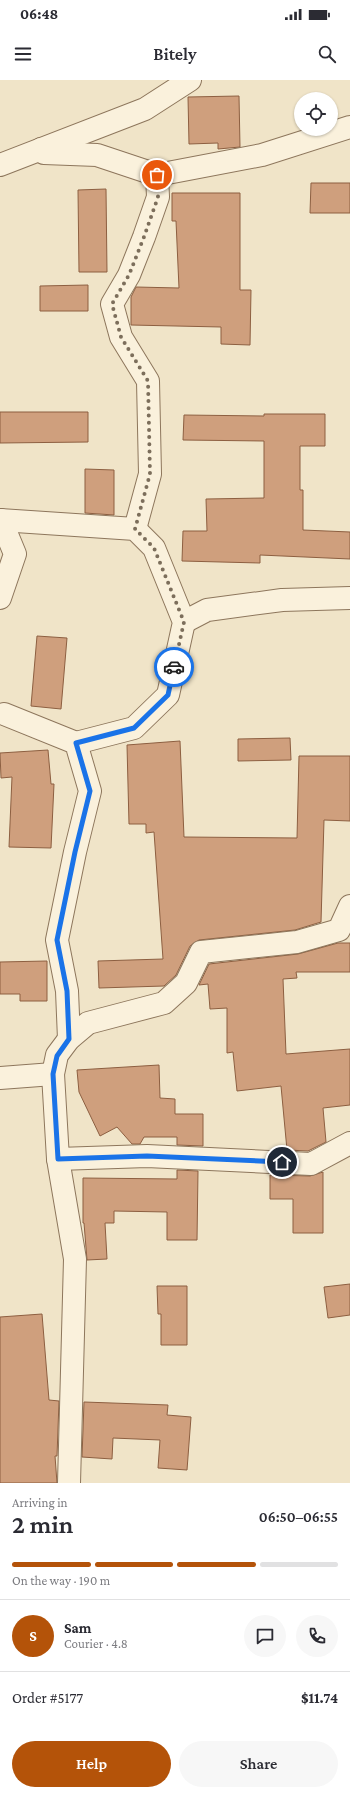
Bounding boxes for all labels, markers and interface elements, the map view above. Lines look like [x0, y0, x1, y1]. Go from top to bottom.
text: 06:48 [20, 6, 58, 22]
icon: menu [12, 43, 34, 65]
icon: search [316, 43, 338, 65]
text: Bitely [153, 44, 197, 64]
map controls [294, 92, 338, 136]
button: locate [294, 92, 338, 136]
pin [140, 158, 174, 192]
icon: bag [146, 164, 168, 186]
courier [154, 647, 194, 687]
icon: car [163, 656, 185, 678]
pin [265, 1145, 299, 1179]
icon: home [271, 1151, 293, 1173]
text: Arriving in [12, 1495, 68, 1510]
text: 06:50–06:55 [259, 1509, 338, 1525]
text: 2 min [12, 1510, 73, 1539]
text: On the way · 190 m [12, 1573, 110, 1588]
button: chat [244, 1615, 286, 1657]
button: phone [296, 1615, 338, 1657]
text: Sam [64, 1620, 92, 1636]
text: S [29, 1628, 37, 1644]
text: Courier · 4.8 [64, 1636, 128, 1651]
text: Order #5177 [12, 1690, 83, 1706]
text: $11.74 [301, 1690, 338, 1706]
button: Help [12, 1741, 171, 1787]
button: Share [179, 1741, 338, 1787]

